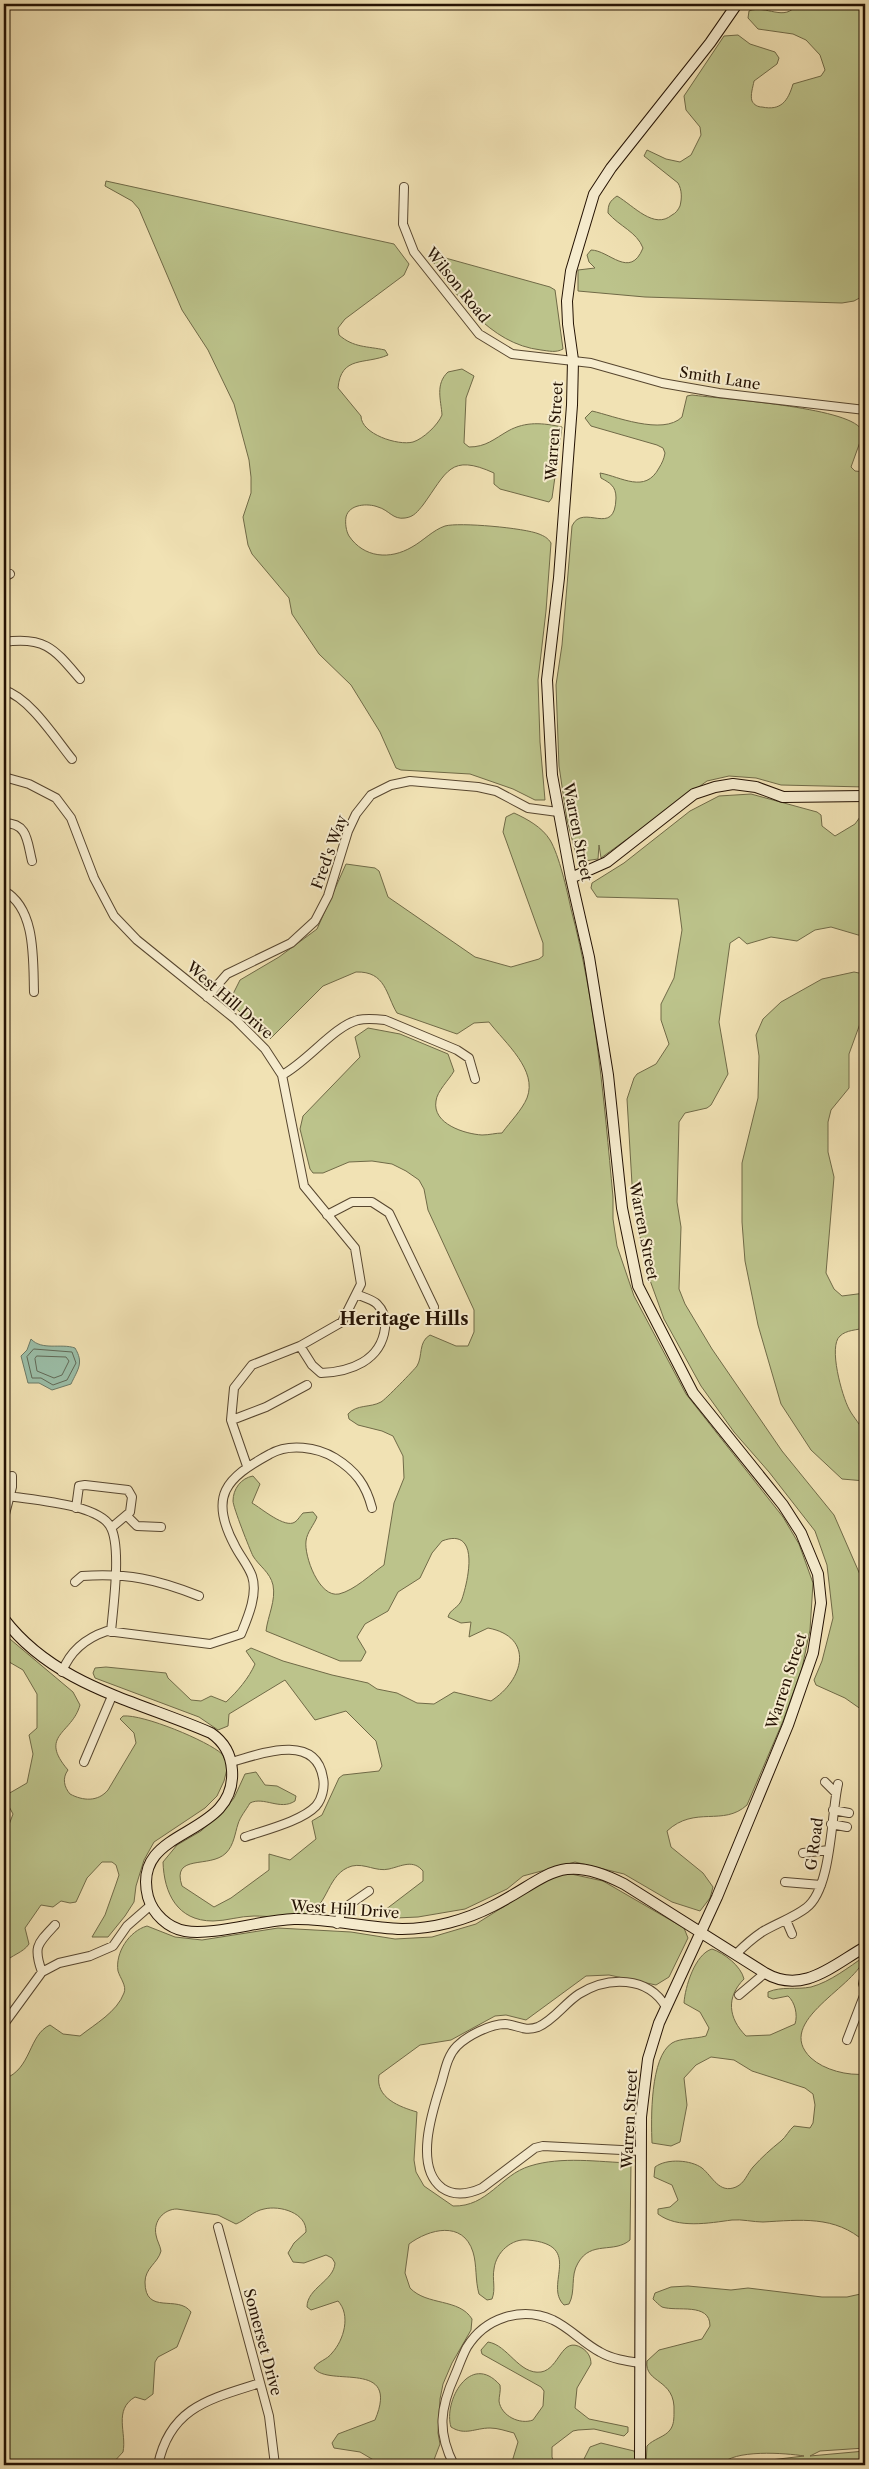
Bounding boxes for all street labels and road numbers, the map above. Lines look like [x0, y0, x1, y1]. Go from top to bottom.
street label: Wilson Road [421, 243, 494, 327]
street label: Smith Lane [678, 362, 762, 394]
street label: Warren Street [541, 380, 567, 482]
street label: Warren Street [559, 780, 597, 883]
street label: Fred's Way [307, 812, 351, 892]
street label: West Hill Drive [182, 957, 277, 1043]
street label: Warren Street [625, 1179, 663, 1282]
street label: Warren Street [761, 1630, 811, 1732]
street label: G Road [801, 1816, 827, 1872]
street label: West Hill Drive [289, 1896, 400, 1922]
street label: Warren Street [617, 2068, 641, 2170]
street label: Somerset Drive [240, 2286, 286, 2398]

